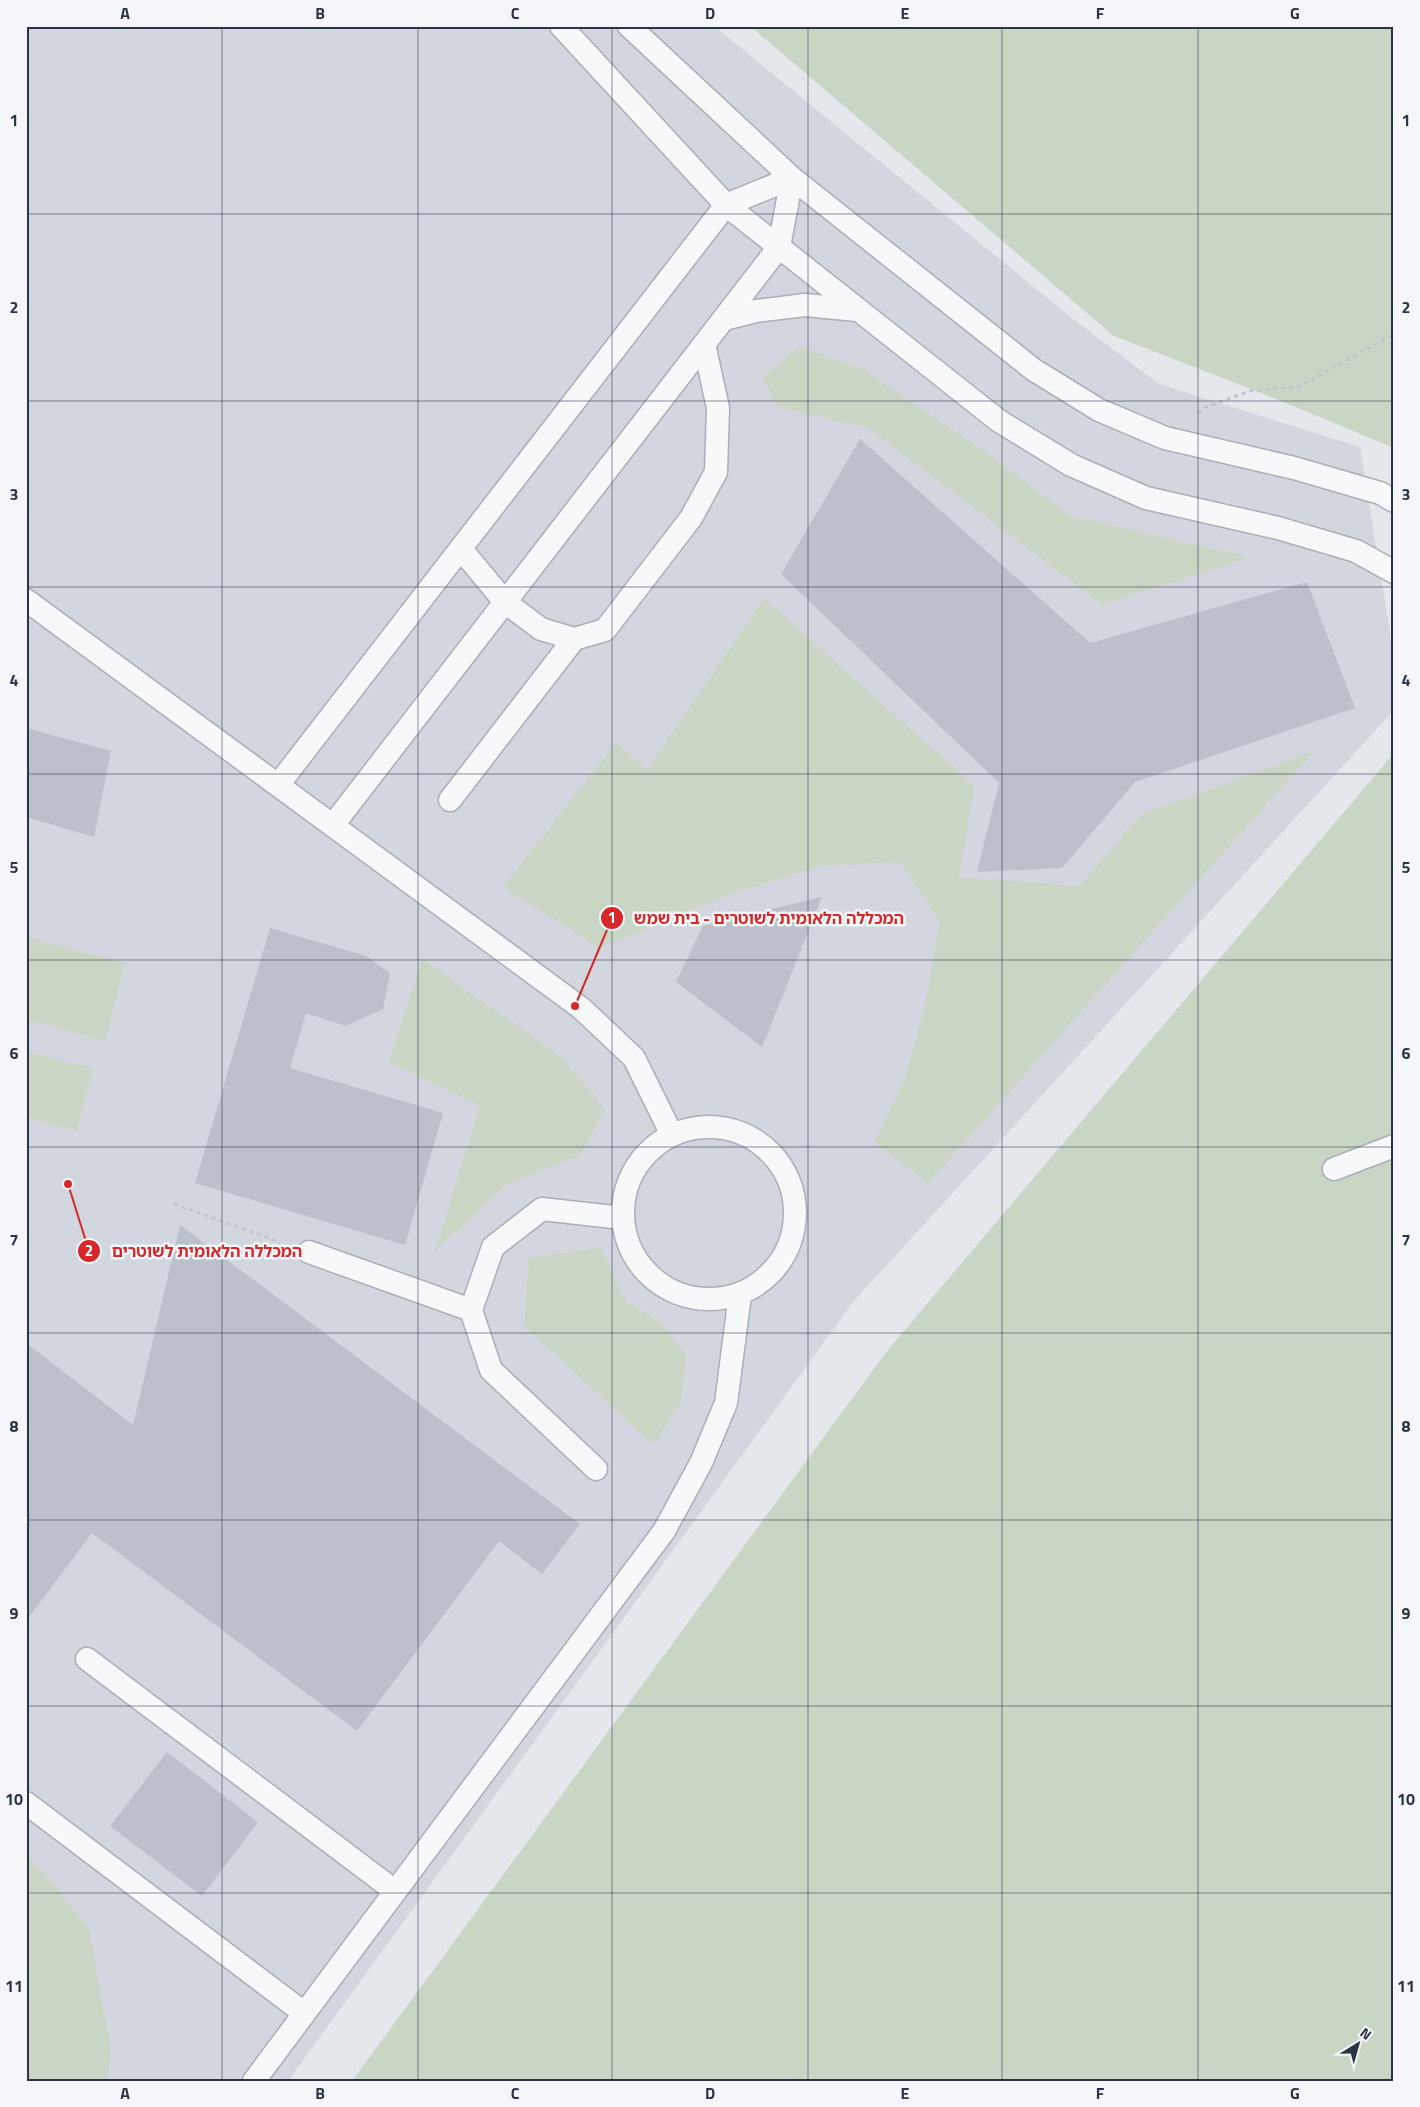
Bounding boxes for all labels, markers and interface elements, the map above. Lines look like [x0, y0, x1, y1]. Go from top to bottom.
text: A [120, 1, 130, 25]
text: B [315, 1, 325, 25]
text: C [511, 1, 520, 25]
text: D [705, 1, 715, 25]
text: E [901, 1, 910, 25]
text: F [1096, 1, 1105, 25]
text: G [1290, 1, 1300, 25]
text: 1 [10, 108, 18, 132]
text: 1 [1402, 108, 1410, 132]
text: 2 [10, 295, 18, 319]
text: 2 [1402, 295, 1410, 319]
text: 3 [10, 482, 18, 506]
text: 3 [1402, 482, 1410, 506]
text: 4 [10, 668, 19, 692]
text: 4 [1402, 668, 1411, 692]
text: 5 [10, 855, 19, 879]
text: 5 [1402, 855, 1411, 879]
callout: המכללה הלאומית לשוטרים - בית שמש [599, 902, 914, 933]
text: 1 [608, 906, 616, 929]
text: המכללה הלאומית לשוטרים - בית שמש [634, 906, 904, 930]
text: 6 [10, 1041, 19, 1065]
text: 6 [1402, 1041, 1411, 1065]
text: 7 [10, 1228, 18, 1252]
text: 7 [1402, 1228, 1410, 1252]
callout: המכללה הלאומית לשוטרים [77, 1236, 312, 1267]
text: 2 [85, 1239, 93, 1262]
text: המכללה הלאומית לשוטרים [112, 1239, 302, 1263]
text: 8 [10, 1414, 19, 1438]
text: 8 [1402, 1414, 1411, 1438]
text: 9 [10, 1601, 19, 1625]
text: 9 [1402, 1601, 1411, 1625]
text: 10 [5, 1787, 23, 1811]
text: 10 [1397, 1787, 1415, 1811]
text: 11 [5, 1974, 23, 1998]
text: 11 [1397, 1974, 1415, 1998]
north arrow [1332, 2020, 1382, 2070]
text: N [1356, 2022, 1376, 2045]
text: A [120, 2081, 130, 2105]
text: B [315, 2081, 325, 2105]
text: C [511, 2081, 520, 2105]
text: D [705, 2081, 715, 2105]
text: E [901, 2081, 910, 2105]
text: F [1096, 2081, 1105, 2105]
text: G [1290, 2081, 1300, 2105]

